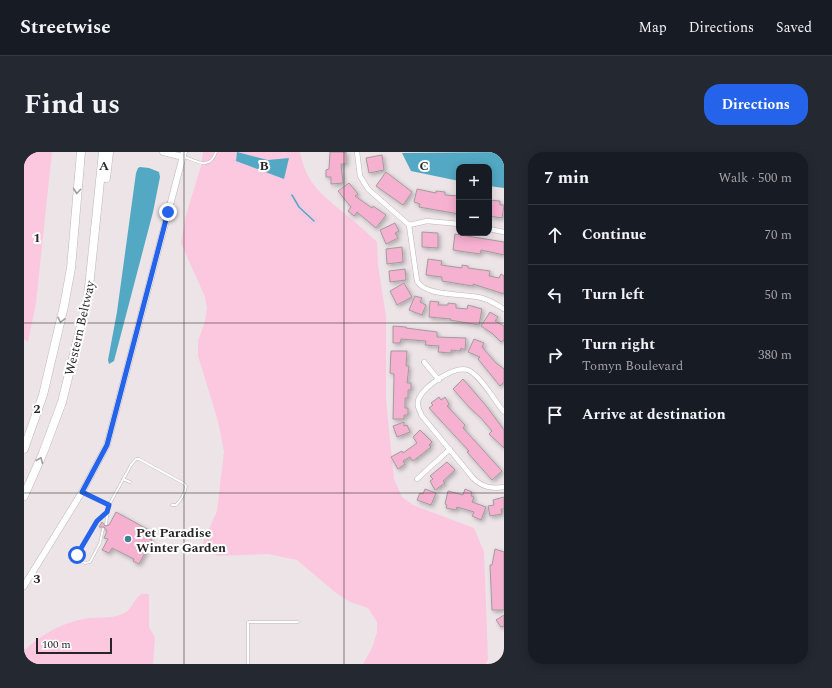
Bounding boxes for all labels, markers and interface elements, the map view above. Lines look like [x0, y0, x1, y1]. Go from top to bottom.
text: Streetwise [20, 13, 111, 42]
text: Map [639, 17, 667, 38]
text: Directions [689, 17, 754, 38]
text: Saved [776, 17, 812, 38]
text: Find us [24, 83, 120, 126]
button: Directions [704, 84, 808, 125]
text: A [99, 156, 109, 176]
text: B [259, 156, 269, 176]
text: C [419, 156, 429, 176]
map controls [456, 164, 492, 236]
button: + [456, 164, 492, 200]
text: 7 min [544, 165, 589, 191]
text: Walk · 500 m [718, 168, 792, 188]
one-way arrow [73, 188, 82, 194]
button: − [456, 200, 492, 236]
route end [159, 203, 177, 221]
text: Continue [582, 223, 647, 246]
icon: ahead [544, 224, 566, 246]
text: 70 m [765, 225, 792, 245]
text: 1 [33, 228, 41, 248]
street label: Western Beltway [59, 278, 101, 378]
text: Turn left [582, 283, 644, 306]
icon: left [544, 284, 566, 306]
text: 50 m [765, 285, 792, 305]
one-way arrow [57, 316, 65, 323]
text: Turn right [582, 333, 655, 356]
icon: right [544, 344, 566, 366]
text: 380 m [758, 345, 792, 365]
text: Tomyn Boulevard [582, 356, 683, 376]
text: 2 [33, 399, 41, 419]
text: Arrive at destination [582, 403, 726, 426]
icon: arrive [544, 404, 566, 426]
one-way arrow [35, 457, 43, 465]
place label: Pet Paradise Winter Garden [136, 523, 226, 558]
marker: Pet Paradise Winter Garden [123, 534, 133, 544]
route start [68, 546, 86, 564]
text: 3 [33, 569, 41, 589]
scale bar [36, 636, 112, 655]
text: 100 m [42, 636, 71, 653]

